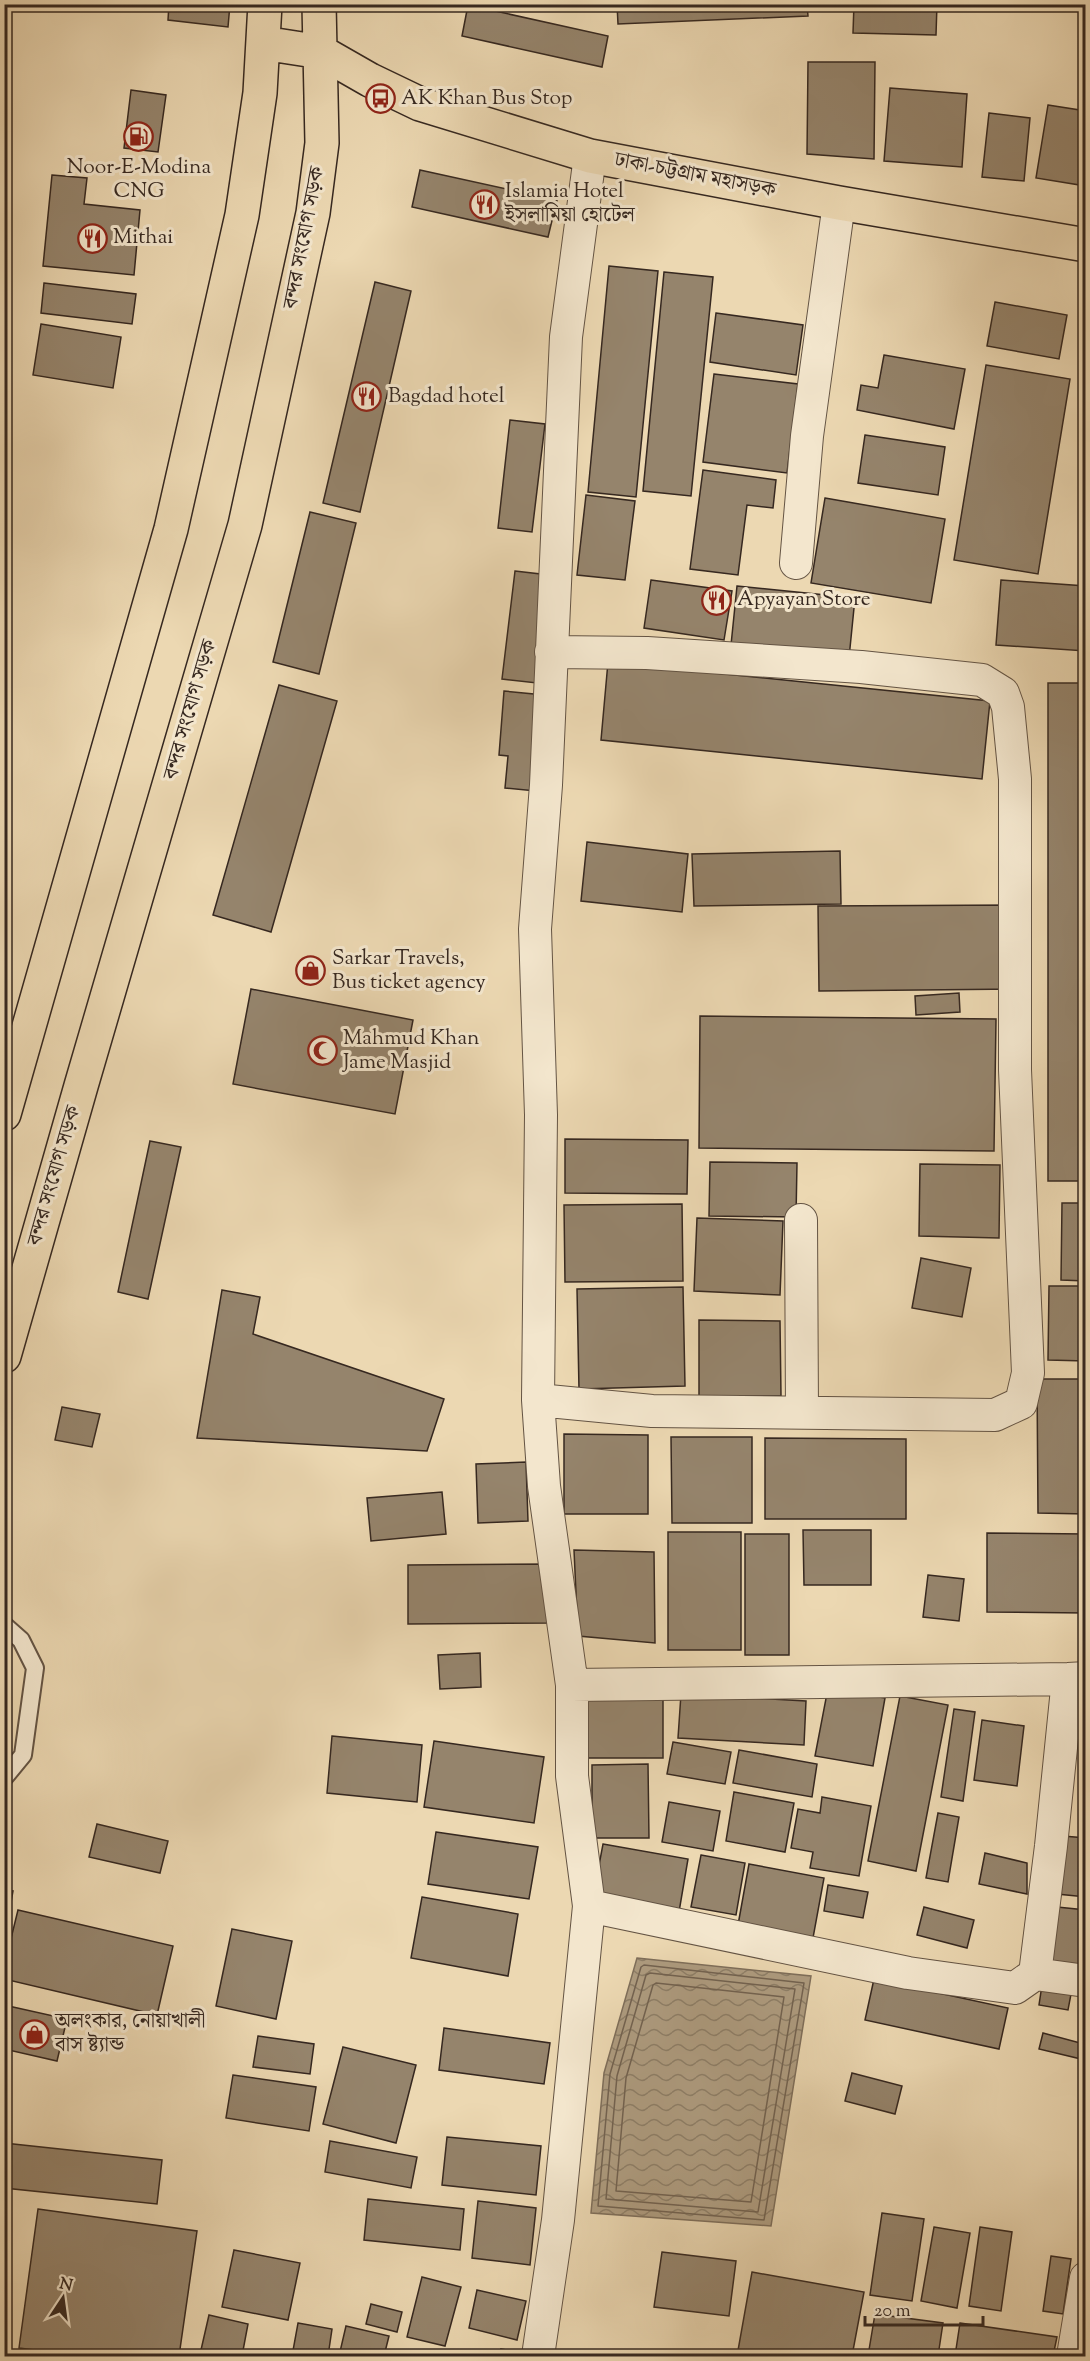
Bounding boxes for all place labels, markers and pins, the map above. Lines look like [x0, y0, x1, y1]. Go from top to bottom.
bus stop icon: AK Khan Bus Stop [364, 83, 396, 115]
place label: AK Khan Bus Stop [401, 84, 573, 114]
fuel station icon: Noor-E-Modina CNG [123, 121, 155, 153]
place label: Noor-E-Modina CNG [67, 153, 211, 207]
place label: Islamia Hotel ইসলামিয়া হোটেল [504, 177, 636, 231]
restaurant icon: Islamia Hotel ইসলামিয়া হোটেল [468, 188, 500, 220]
restaurant icon: Mithai [76, 222, 108, 254]
place label: Mithai [113, 223, 173, 253]
restaurant icon: Bagdad hotel [351, 381, 383, 413]
place label: Bagdad hotel [388, 382, 505, 412]
restaurant icon: Apyayan Store [700, 584, 732, 616]
place label: Apyayan Store [737, 585, 871, 615]
place label: Sarkar Travels, Bus ticket agency [332, 944, 486, 998]
shop icon: Sarkar Travels, Bus ticket agency [295, 955, 327, 987]
place label: Mahmud Khan Jame Masjid [342, 1024, 480, 1078]
mosque icon: Mahmud Khan Jame Masjid [306, 1035, 338, 1067]
place label: অলংকার, নোয়াখালী বাস ষ্ট্যান্ড [54, 2007, 205, 2061]
shop icon: অলংকার, নোয়াখালী বাস ষ্ট্যান্ড [18, 2018, 50, 2050]

